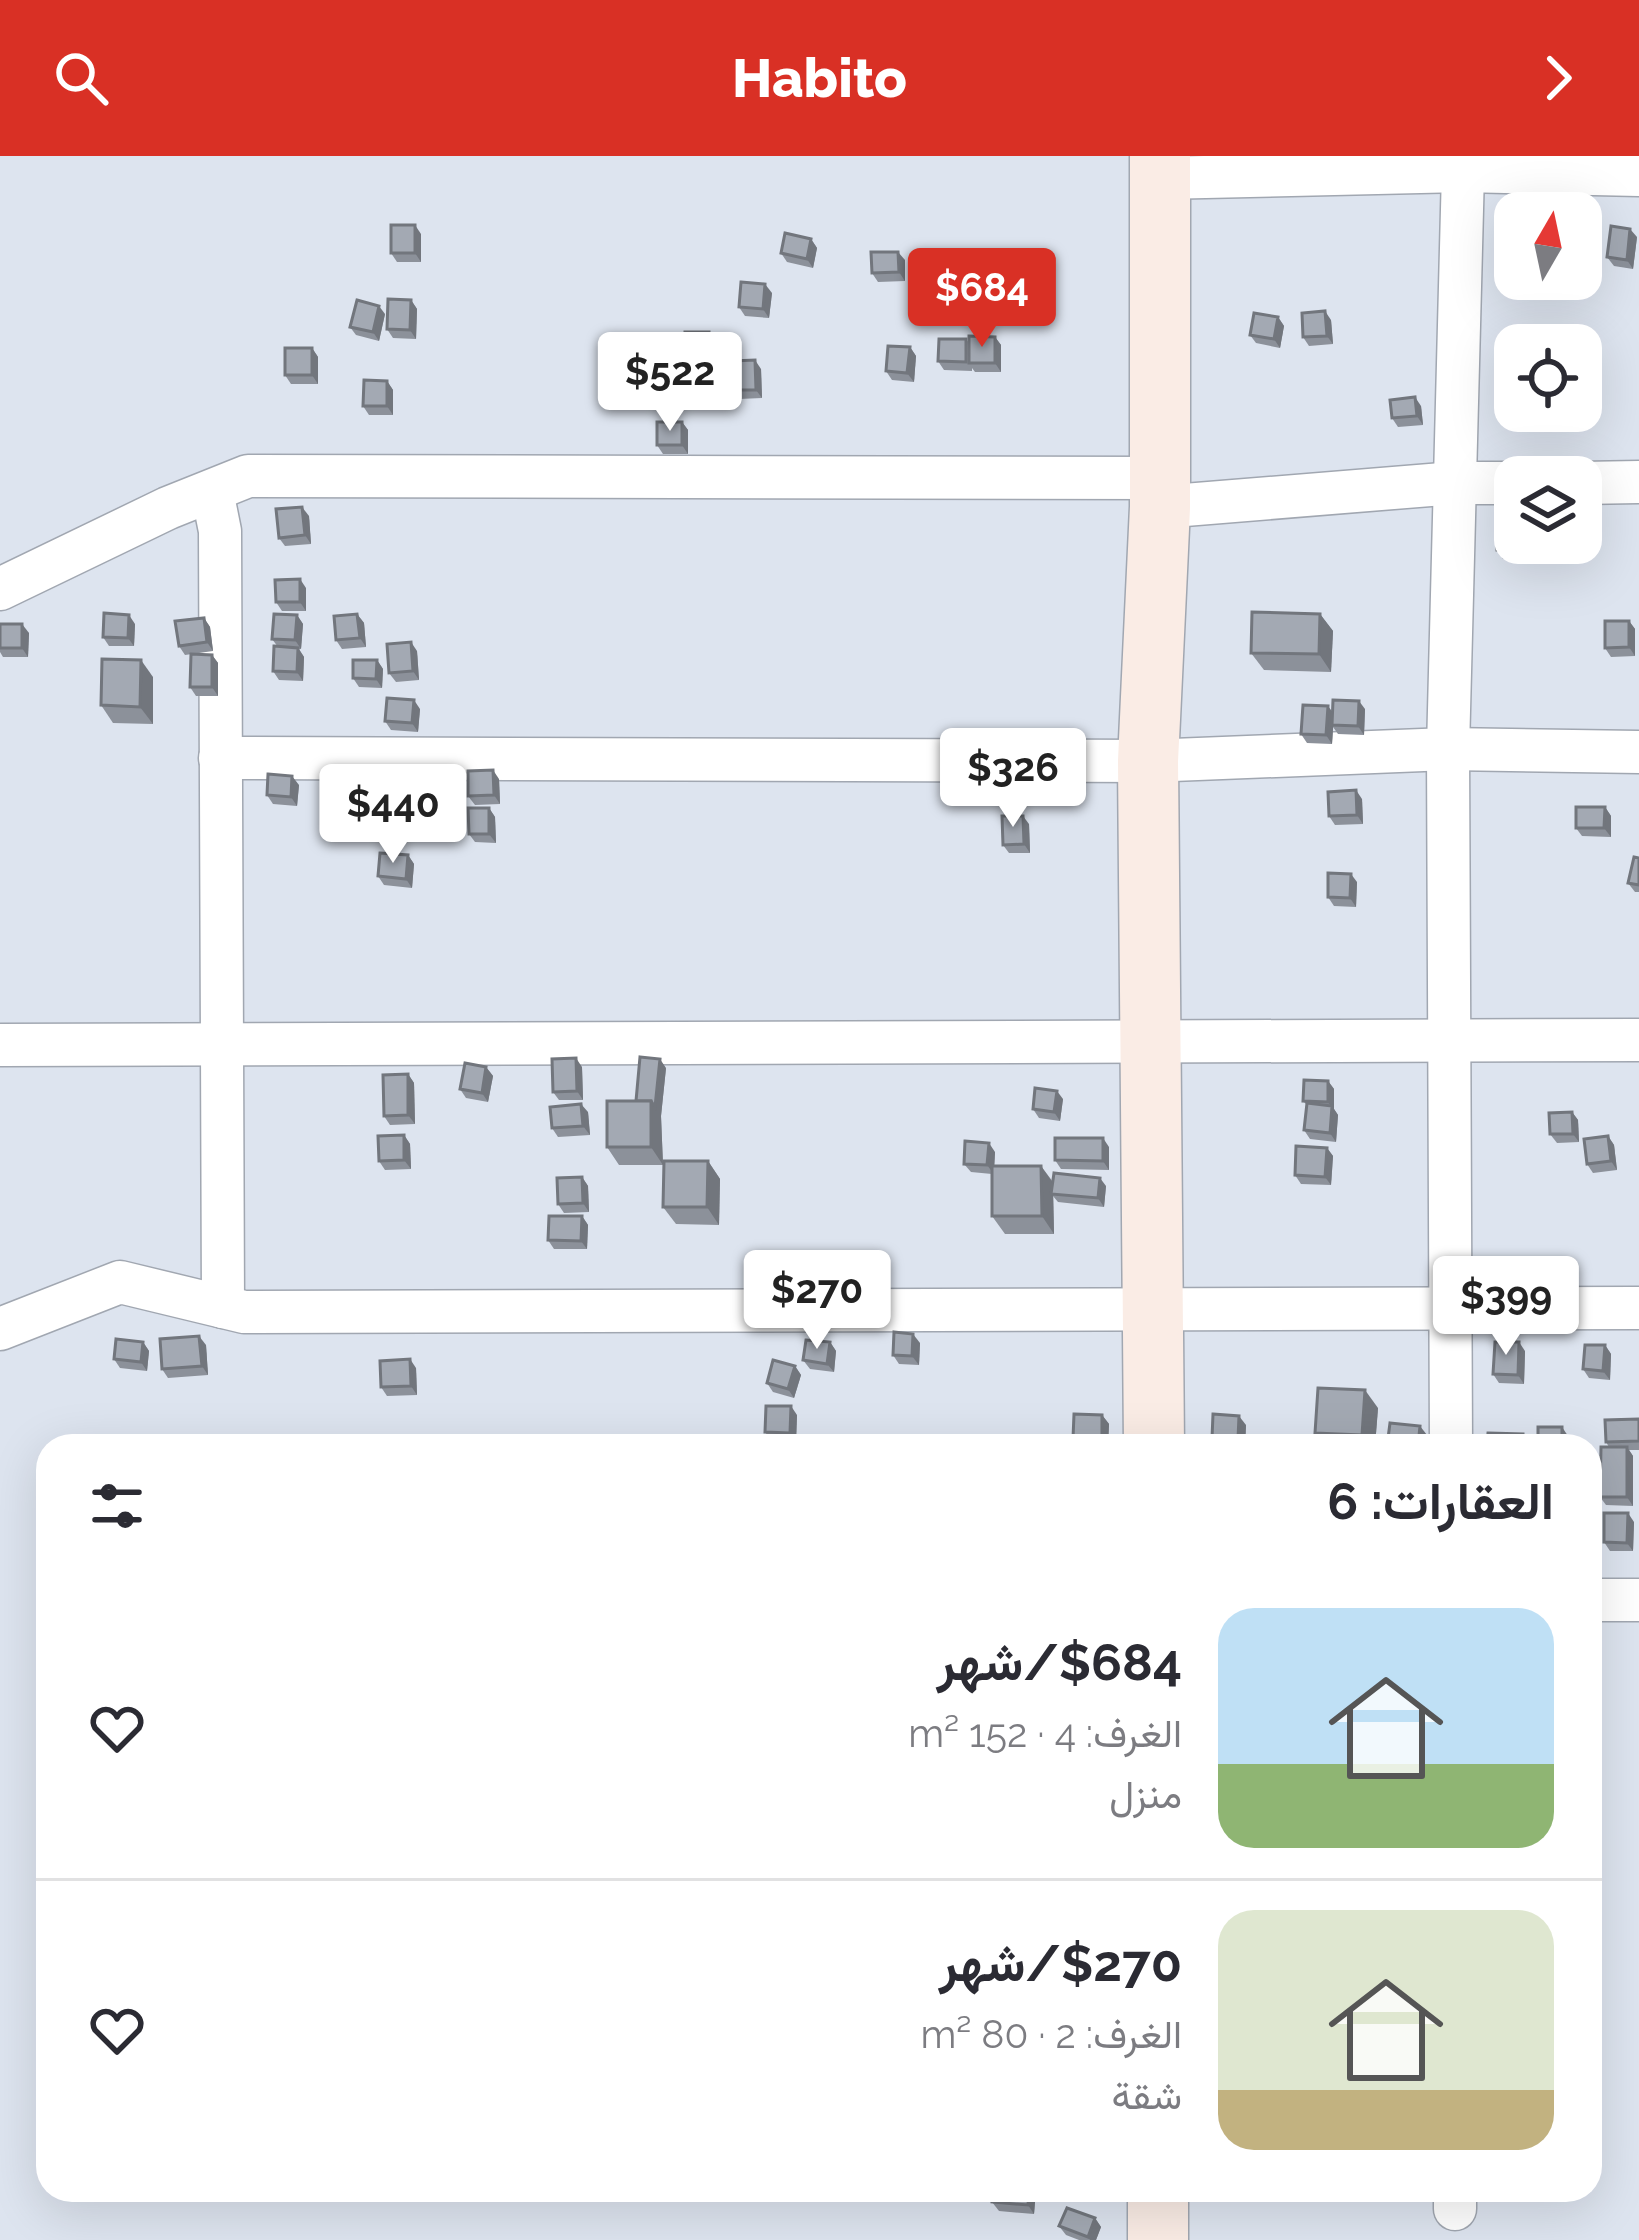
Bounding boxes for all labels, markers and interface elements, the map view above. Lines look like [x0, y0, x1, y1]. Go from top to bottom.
icon: search [48, 45, 114, 111]
icon: forward [1525, 45, 1591, 111]
text: Habito [732, 46, 907, 110]
north arrow [1494, 192, 1602, 300]
map controls [1494, 192, 1602, 564]
pin: $684 [911, 248, 1053, 350]
text: $684 [935, 264, 1029, 310]
button: locate [1494, 324, 1602, 432]
pin: $522 [599, 332, 741, 434]
text: $522 [625, 348, 715, 394]
button: layers [1494, 456, 1602, 564]
pin: $326 [942, 728, 1084, 830]
text: $326 [967, 744, 1059, 790]
pin: $440 [322, 764, 464, 866]
text: $440 [346, 780, 440, 826]
pin: $270 [746, 1250, 888, 1352]
pin: $399 [1435, 1256, 1577, 1358]
text: $270 [771, 1266, 863, 1312]
text: $399 [1460, 1272, 1552, 1318]
text: العقارات: 6 [1327, 1471, 1554, 1531]
icon: filters [84, 1473, 150, 1539]
text: $684/شهر [937, 1632, 1182, 1692]
icon: home [1314, 1656, 1458, 1800]
icon: heart [84, 1695, 150, 1761]
text: الغرف: 4 · 152 m² [908, 1710, 1182, 1756]
text: منزل [1109, 1771, 1182, 1817]
text: $270/شهر [939, 1933, 1182, 1993]
icon: home [1314, 1958, 1458, 2102]
icon: heart [84, 1997, 150, 2063]
text: الغرف: 2 · 80 m² [920, 2011, 1182, 2057]
text: شقة [1112, 2072, 1182, 2118]

